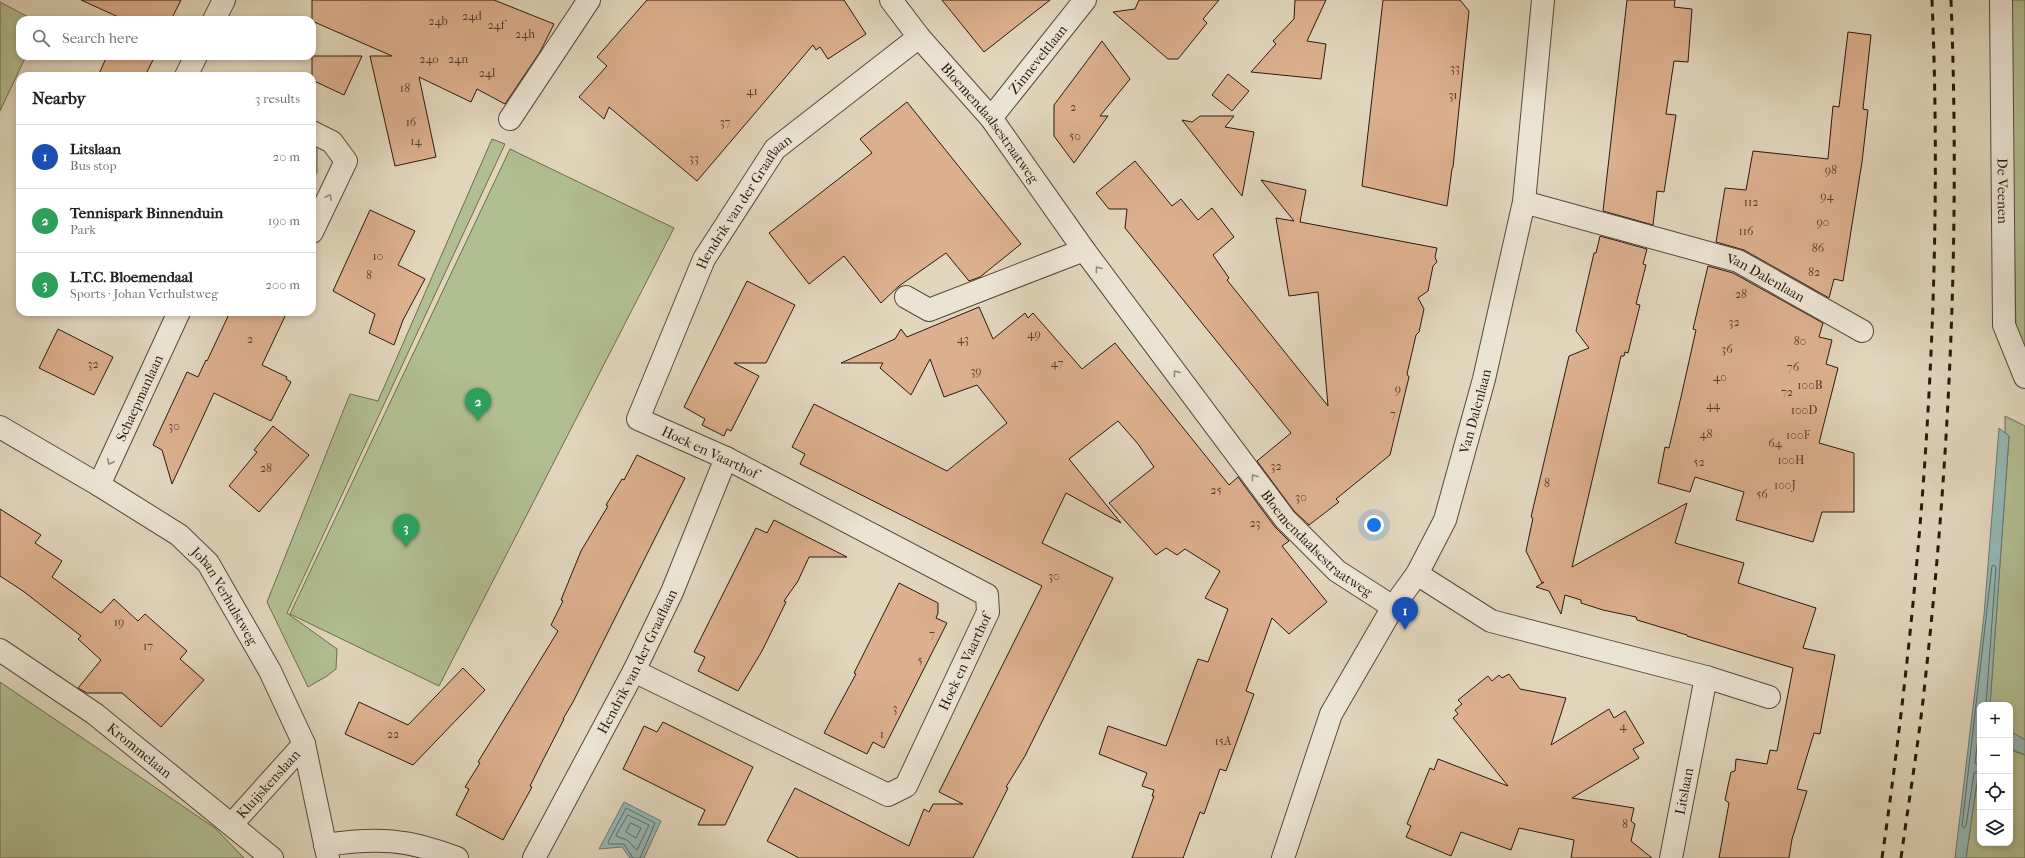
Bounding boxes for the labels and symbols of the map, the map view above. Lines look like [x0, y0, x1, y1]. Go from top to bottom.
house number: 24d [462, 9, 482, 23]
house number: 24b [428, 14, 448, 28]
house number: 24f [487, 18, 508, 32]
street label: Zinneveltlaan [1005, 21, 1071, 98]
house number: 24h [515, 27, 535, 41]
house number: 24o [419, 52, 439, 66]
house number: 24n [448, 52, 468, 66]
street label: Bloemendaalsestraatweg [937, 59, 1043, 187]
house number: 33 [1450, 61, 1460, 75]
house number: 24l [479, 66, 496, 80]
house number: 18 [400, 81, 410, 95]
house number: 41 [746, 84, 758, 98]
house number: 31 [1448, 88, 1458, 102]
house number: 2 [1070, 100, 1076, 114]
house number: 16 [406, 115, 417, 129]
house number: 37 [720, 115, 731, 129]
house number: 50 [1069, 129, 1081, 143]
street label: Hendrik van der Graaflaan [693, 131, 795, 272]
house number: 14 [410, 134, 423, 148]
house number: 33 [689, 151, 699, 165]
street label: De Veenen [1993, 158, 2011, 224]
house number: 98 [1825, 163, 1837, 177]
house number: 94 [1820, 189, 1835, 203]
one-way arrow [324, 194, 332, 201]
house number: 112 [1744, 195, 1758, 209]
house number: 90 [1817, 215, 1829, 229]
house number: 116 [1738, 224, 1754, 238]
house number: 86 [1812, 241, 1825, 255]
house number: 10 [373, 249, 383, 263]
street label: Van Dalenlaan [1724, 250, 1808, 306]
house number: 82 [1808, 265, 1820, 279]
one-way arrow [1095, 266, 1102, 273]
house number: 8 [366, 268, 372, 282]
house number: 28 [1735, 287, 1747, 301]
house number: 32 [1728, 315, 1740, 329]
house number: 49 [1027, 327, 1041, 341]
house number: 2 [247, 332, 253, 346]
house number: 43 [957, 332, 969, 346]
house number: 80 [1794, 334, 1806, 348]
house number: 36 [1721, 342, 1733, 356]
street label: Schaepmanlaan [112, 352, 167, 444]
house number: 47 [1051, 356, 1063, 370]
house number: 32 [87, 357, 99, 371]
house number: 76 [1787, 360, 1800, 374]
house number: 39 [970, 364, 982, 378]
street label: Van Dalenlaan [1456, 367, 1495, 456]
one-way arrow [1173, 370, 1180, 377]
house number: 40 [1713, 370, 1727, 384]
house number: 100B [1797, 378, 1823, 392]
house number: 9 [1395, 382, 1401, 396]
house number: 72 [1781, 385, 1793, 399]
pin: 2 [465, 388, 491, 421]
house number: 44 [1706, 398, 1721, 412]
house number: 100D [1791, 403, 1817, 417]
house number: 7 [1390, 407, 1396, 421]
house number: 30 [168, 419, 180, 433]
street label: Hoek en Vaarthof [659, 423, 764, 484]
house number: 48 [1699, 427, 1713, 441]
house number: 100F [1786, 428, 1811, 442]
house number: 64 [1768, 436, 1783, 450]
house number: 100H [1778, 453, 1805, 467]
house number: 52 [1693, 455, 1705, 469]
one-way arrow [107, 457, 115, 465]
house number: 32 [1270, 459, 1282, 473]
house number: 28 [260, 461, 272, 475]
one-way arrow [1251, 474, 1258, 481]
house number: 8 [1544, 476, 1550, 490]
house number: 100J [1774, 478, 1796, 492]
house number: 25 [1210, 483, 1222, 497]
street label: Bloemendaalsestraatweg [1257, 487, 1376, 601]
house number: 56 [1756, 487, 1768, 501]
house number: 30 [1295, 490, 1307, 504]
pin: 3 [393, 514, 419, 547]
your location [1364, 515, 1384, 535]
house number: 23 [1249, 516, 1261, 530]
street label: Johan Verhulstweg [187, 543, 262, 649]
house number: 30 [1048, 569, 1060, 583]
street label: Hendrik van der Graaflaan [594, 587, 681, 737]
pin: 1 [1392, 597, 1418, 630]
street label: Hoek en Vaarthof [935, 608, 996, 713]
house number: 19 [114, 615, 124, 629]
house number: 7 [929, 627, 935, 641]
house number: 17 [143, 639, 153, 653]
house number: 5 [917, 653, 923, 667]
house number: 3 [893, 701, 898, 715]
street label: Krommelaan [104, 719, 175, 782]
house number: 4 [1619, 719, 1627, 733]
house number: 22 [387, 727, 399, 741]
house number: 1 [880, 727, 884, 741]
house number: 15A [1214, 734, 1232, 748]
street label: Kluijskenslaan [233, 746, 304, 822]
street label: Litslaan [1672, 766, 1697, 816]
house number: 8 [1622, 817, 1628, 831]

